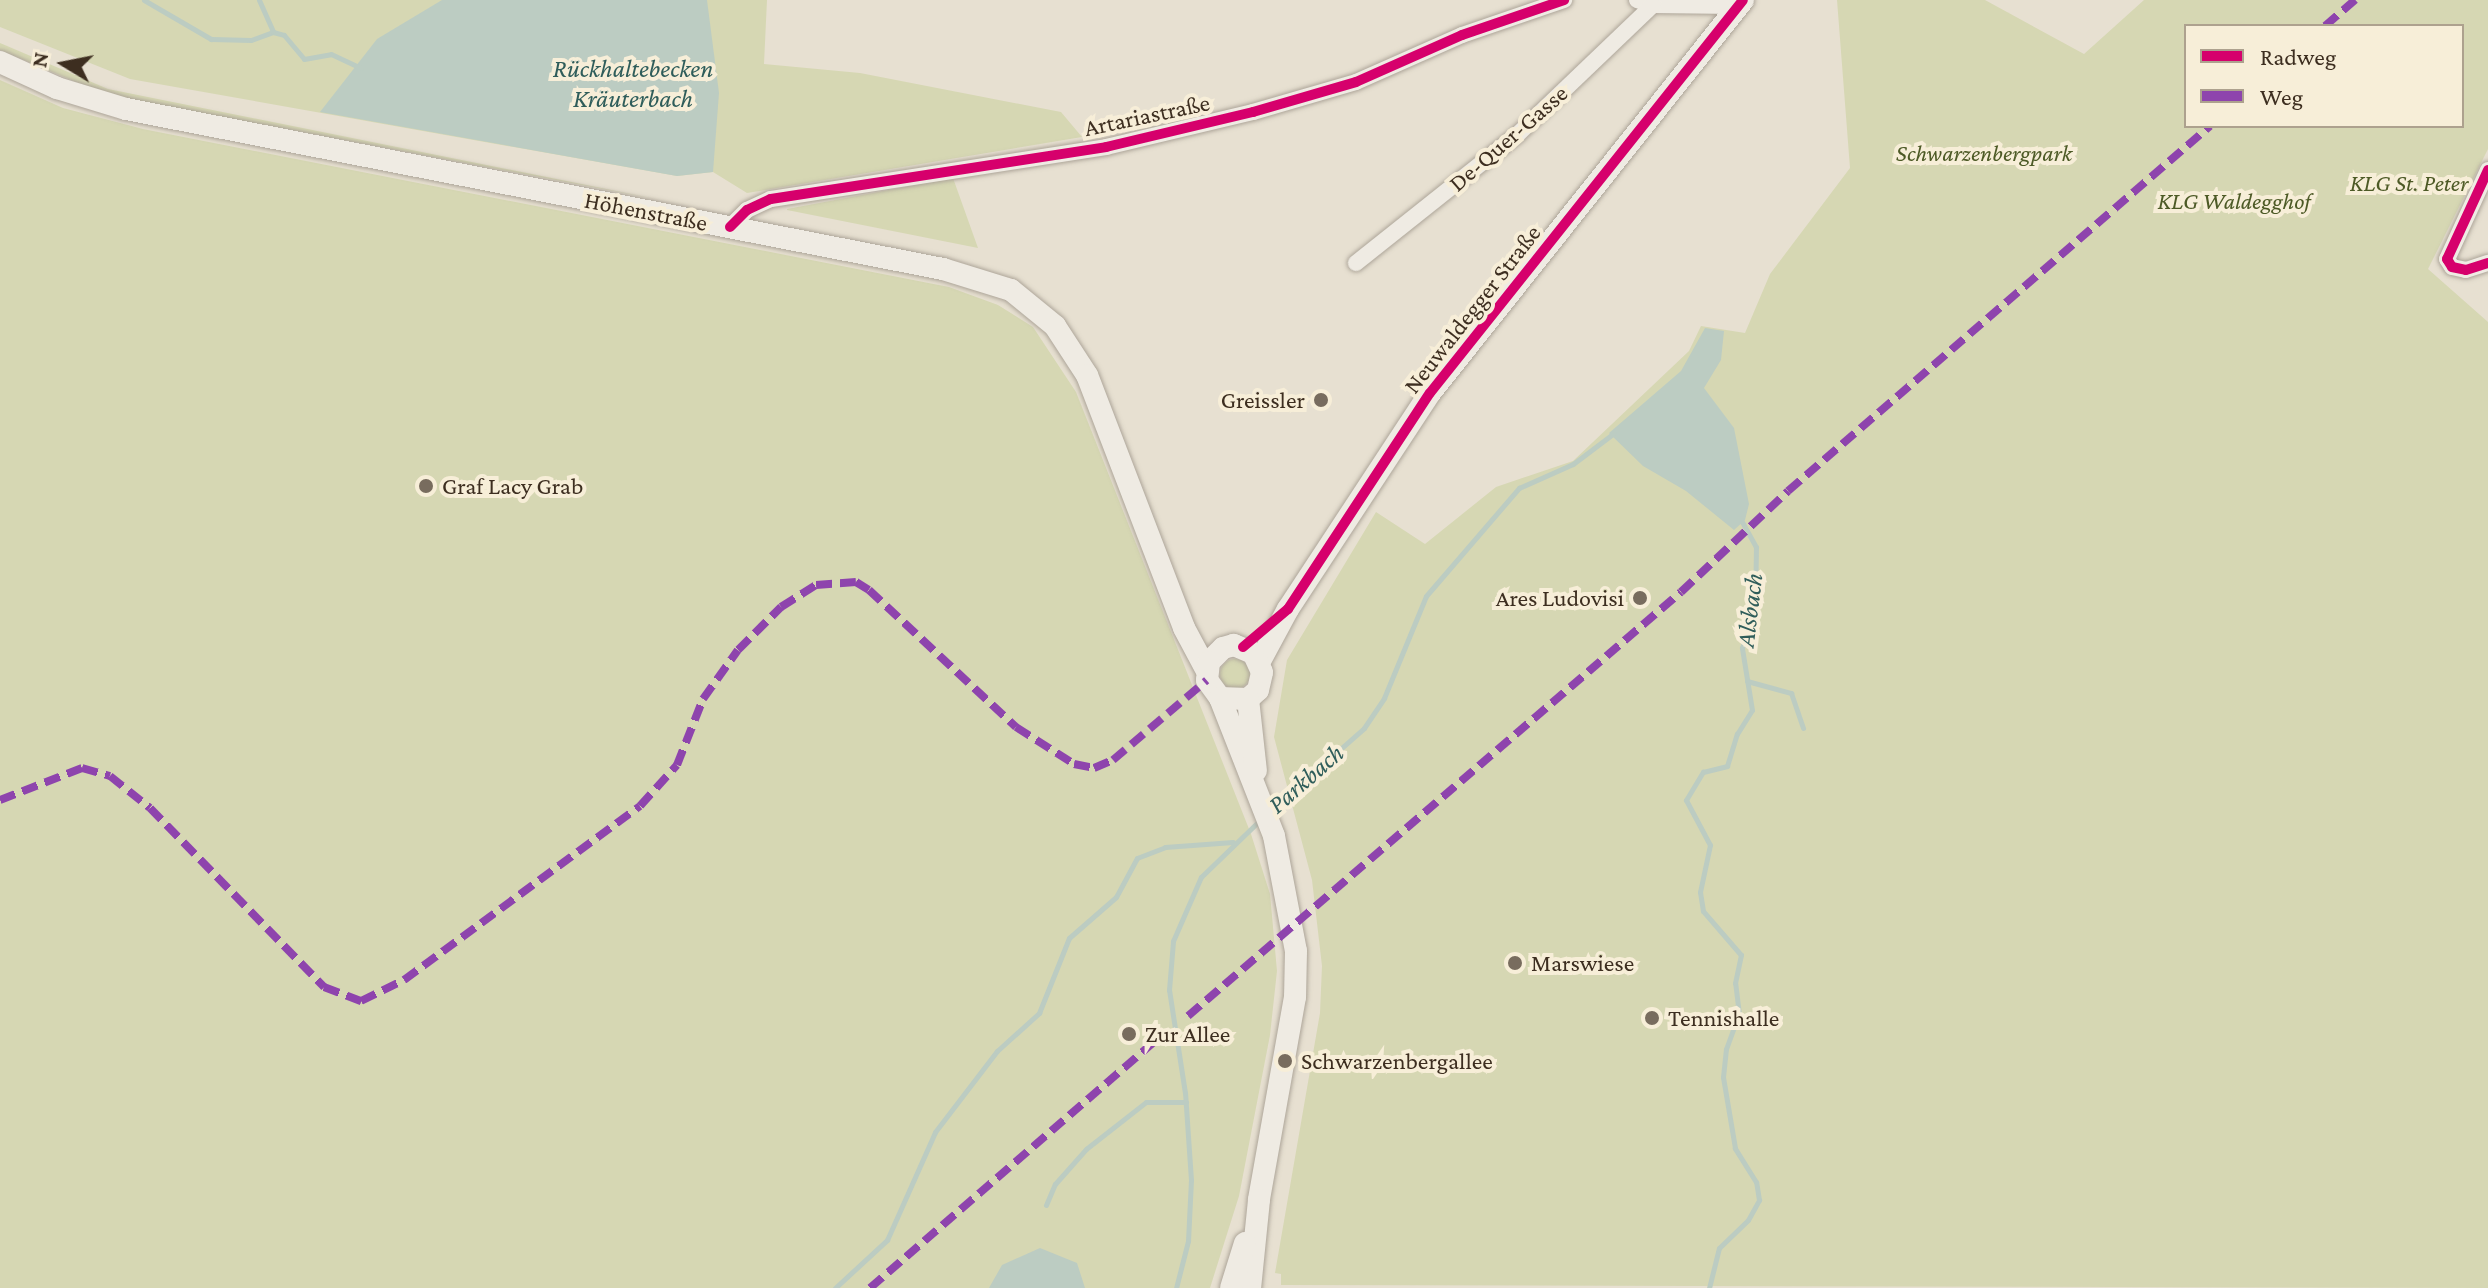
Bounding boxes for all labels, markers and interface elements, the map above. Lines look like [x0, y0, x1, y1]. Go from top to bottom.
north arrow [24, 24, 104, 104]
legend [2184, 24, 2464, 128]
text: Radweg [2260, 43, 2336, 70]
text: N [26, 50, 53, 69]
water label: Rückhaltebecken Kräuterbach [553, 53, 713, 114]
street label: De-Quer-Gasse [1443, 79, 1573, 197]
text: Weg [2260, 83, 2303, 110]
street label: Artariastraße [1082, 88, 1212, 142]
park label: Schwarzenbergpark [1896, 139, 2072, 167]
park label: KLG St. Peter [2350, 169, 2468, 197]
street label: Höhenstraße [582, 185, 710, 237]
park label: KLG Waldegghof [2157, 187, 2311, 215]
street label: Neuwaldegger Straße [1397, 219, 1547, 399]
place label: Greissler [1221, 386, 1305, 414]
marker: Greissler [1312, 391, 1330, 409]
place label: Graf Lacy Grab [442, 472, 583, 500]
marker: Graf Lacy Grab [417, 477, 435, 495]
water label: Alsbach [1730, 571, 1770, 649]
place label: Ares Ludovisi [1496, 584, 1624, 612]
marker: Ares Ludovisi [1631, 589, 1649, 607]
water label: Parkbach [1262, 738, 1350, 820]
place label: Marswiese [1531, 949, 1634, 977]
marker: Marswiese [1506, 954, 1524, 972]
place label: Tennishalle [1668, 1004, 1779, 1032]
marker: Tennishalle [1643, 1009, 1661, 1027]
place label: Zur Allee [1145, 1020, 1230, 1048]
marker: Zur Allee [1120, 1025, 1138, 1043]
place label: Schwarzenbergallee [1301, 1047, 1493, 1075]
marker: Schwarzenbergallee [1276, 1052, 1294, 1070]

